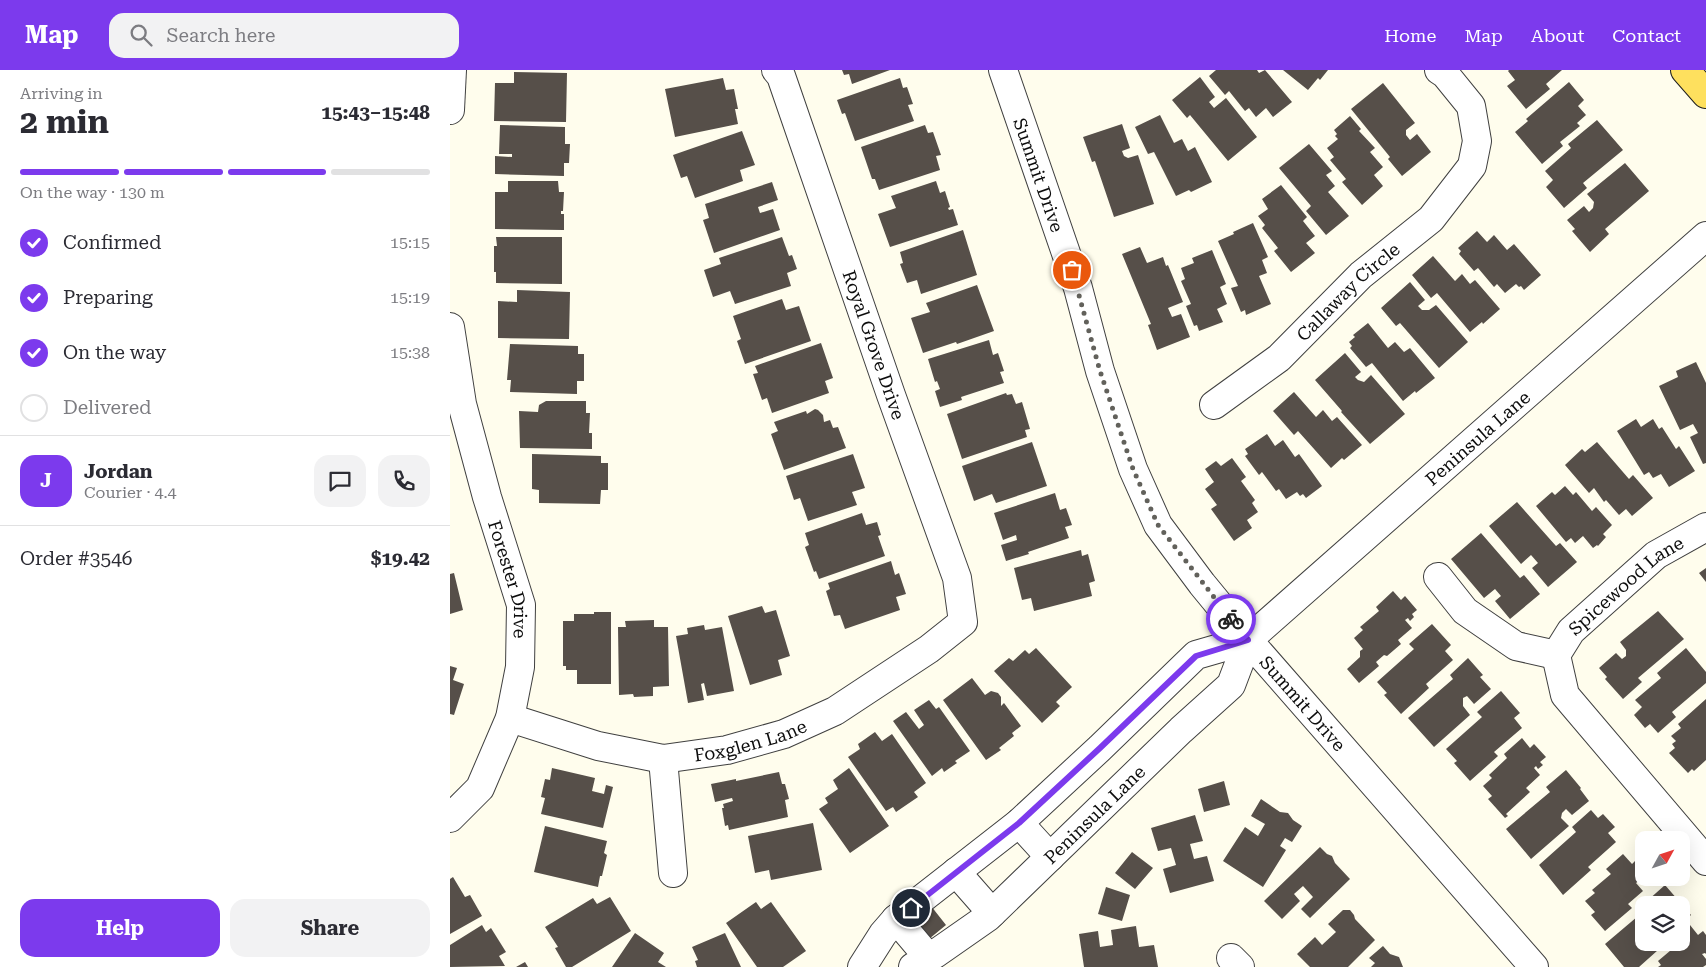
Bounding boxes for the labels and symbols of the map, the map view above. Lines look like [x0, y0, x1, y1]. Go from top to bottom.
street label: Summit Drive [1010, 115, 1068, 235]
street label: Callaway Circle [1292, 238, 1404, 345]
pin [1051, 249, 1093, 291]
street label: Royal Grove Drive [839, 268, 909, 423]
street label: Peninsula Lane [1421, 386, 1534, 489]
street label: Forester Drive [484, 517, 531, 639]
street label: Spicewood Lane [1564, 531, 1687, 639]
courier [1206, 594, 1256, 644]
street label: Summit Drive [1256, 651, 1350, 755]
street label: Foxglen Lane [693, 715, 810, 765]
street label: Peninsula Lane [1039, 761, 1149, 868]
north arrow [1635, 831, 1690, 886]
pin [890, 887, 932, 929]

